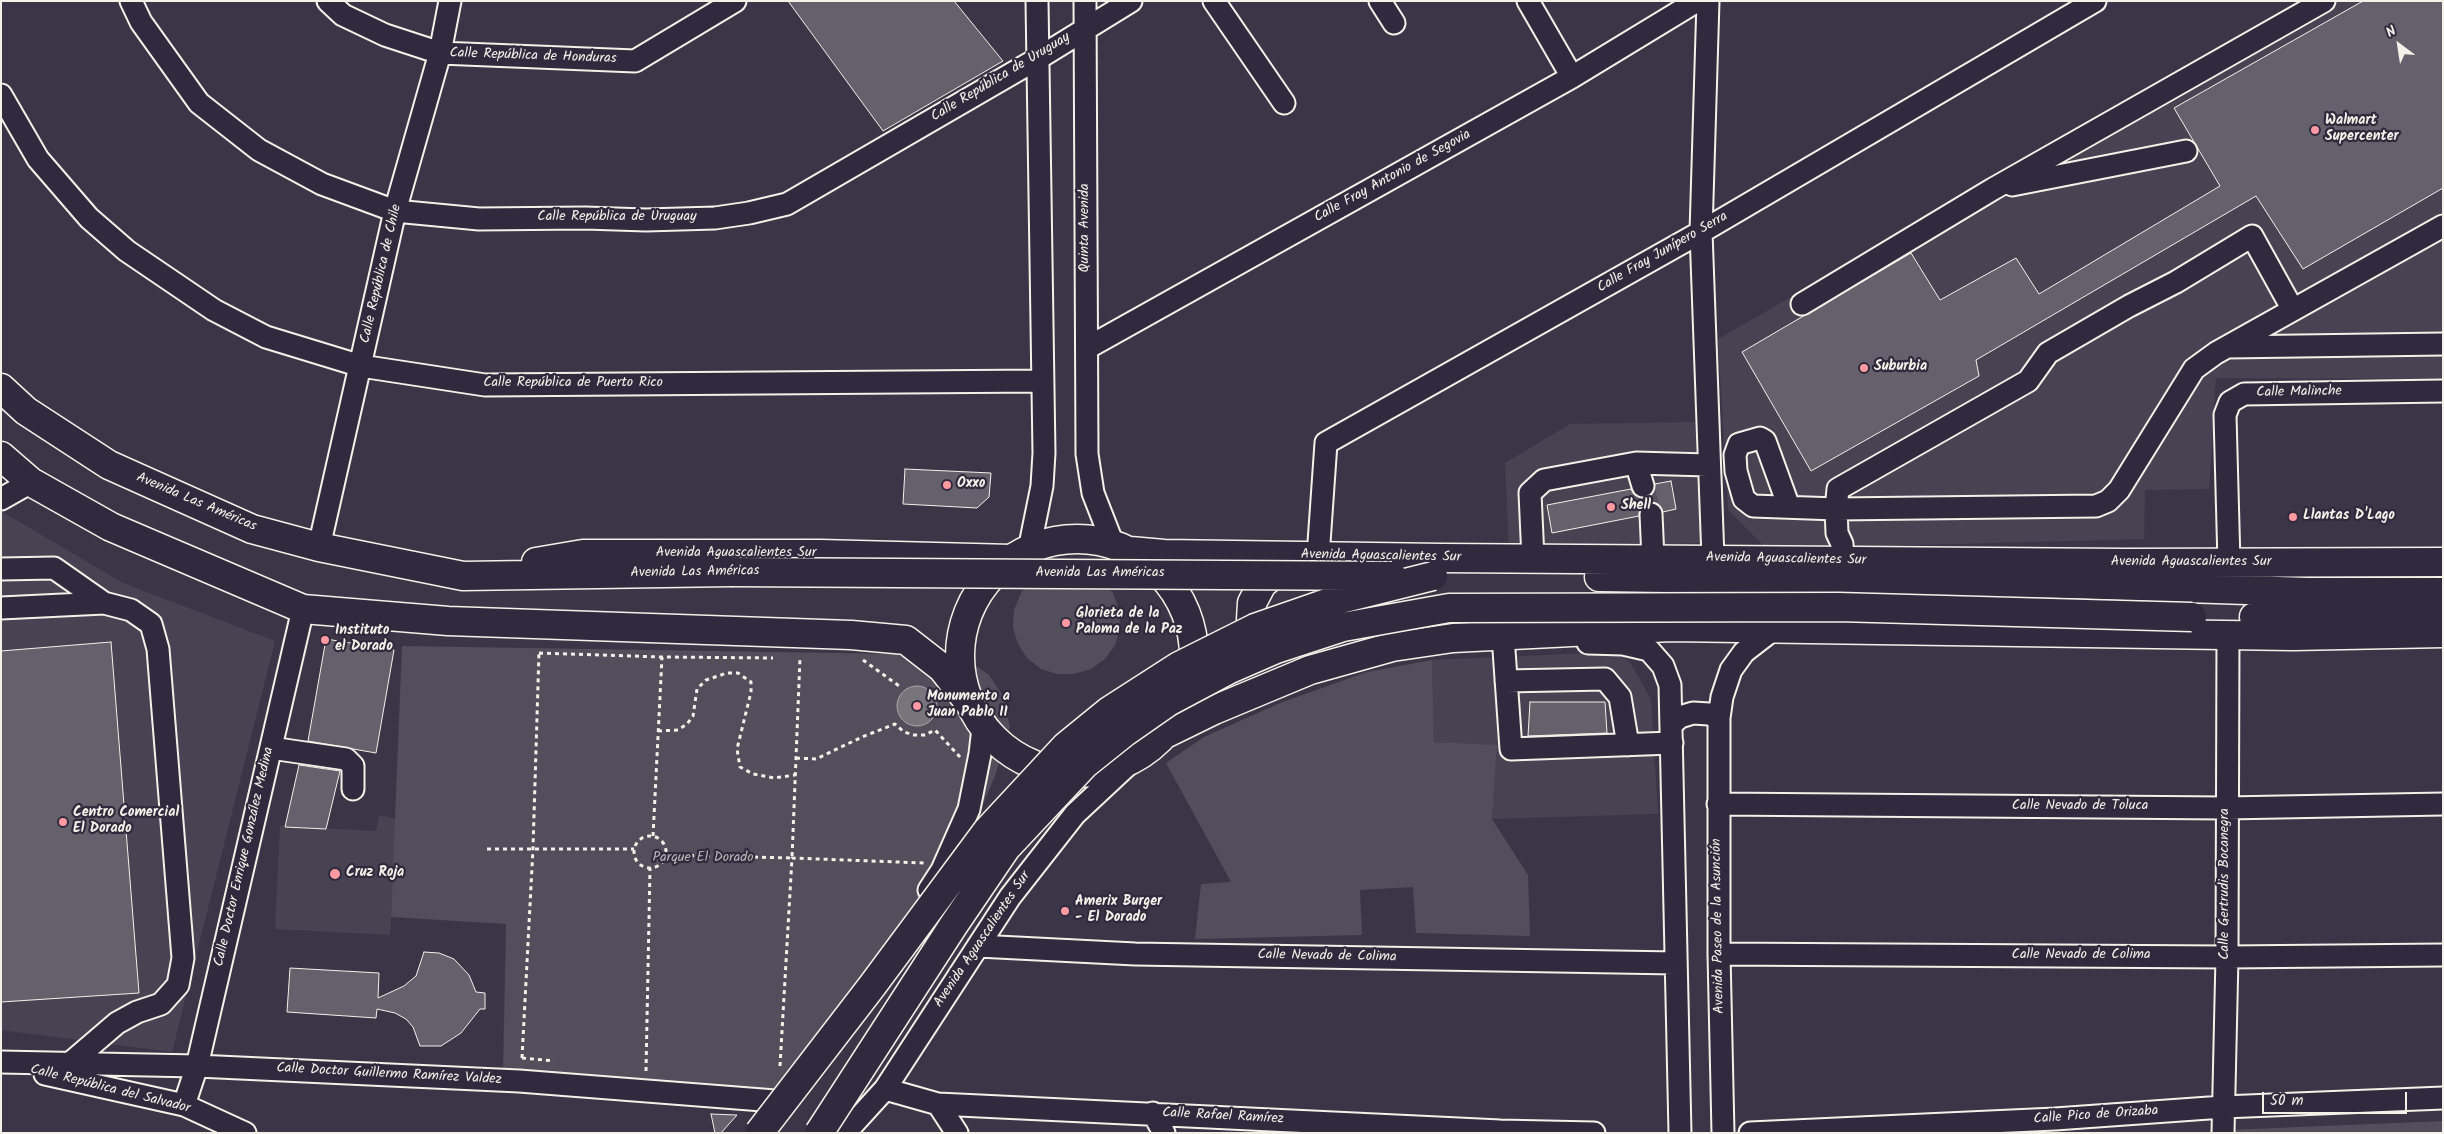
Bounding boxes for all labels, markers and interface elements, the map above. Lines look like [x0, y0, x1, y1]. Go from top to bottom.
north arrow [2374, 20, 2424, 70]
text: N [2382, 20, 2401, 44]
street label: Calle República de Uruguay [928, 30, 1074, 126]
street label: Calle República de Honduras [449, 46, 617, 68]
place label: Walmart Supercenter [2325, 114, 2399, 146]
marker: Walmart Supercenter [2309, 124, 2321, 136]
street label: Calle Fray Antonio de Segovia [1312, 127, 1474, 227]
street label: Quinta Avenida [1078, 183, 1094, 273]
street label: Calle República de Chile [358, 203, 406, 345]
street label: Calle Fray Junípero Serra [1595, 209, 1731, 297]
street label: Calle República de Uruguay [537, 210, 697, 226]
place label: Suburbia [1874, 360, 1927, 376]
marker: Suburbia [1858, 362, 1870, 374]
street label: Calle República de Puerto Rico [483, 376, 663, 392]
street label: Calle Malinche [2256, 384, 2342, 402]
street label: Avenida Las Américas [133, 470, 259, 536]
place label: Oxxo [957, 477, 985, 493]
marker: Oxxo [941, 479, 953, 491]
place label: Shell [1621, 499, 1651, 515]
marker: Shell [1605, 501, 1617, 513]
place label: Llantas D'Lago [2303, 509, 2395, 525]
marker: Llantas D'Lago [2287, 511, 2299, 523]
street label: Avenida Aguascalientes Sur [656, 546, 816, 562]
street label: Avenida Aguascalientes Sur [1301, 547, 1461, 567]
street label: Avenida Aguascalientes Sur [1706, 550, 1866, 570]
street label: Avenida Aguascalientes Sur [2111, 555, 2271, 571]
street label: Avenida Las Américas [630, 563, 760, 583]
street label: Avenida Las Américas [1036, 566, 1164, 582]
place label: Glorieta de la Paloma de la Paz [1076, 607, 1182, 640]
marker: Glorieta de la Paloma de la Paz [1060, 617, 1072, 629]
place label: Instituto el Dorado [335, 624, 393, 656]
marker: Instituto el Dorado [319, 634, 331, 646]
place label: Monumento a Juan Pablo II [927, 690, 1010, 722]
marker: Monumento a Juan Pablo II [911, 700, 923, 712]
street label: Calle Doctor Enrique González Medina [212, 746, 278, 968]
street label: Calle Nevado de Toluca [2012, 799, 2148, 815]
place label: Centro Comercial El Dorado [73, 806, 179, 839]
street label: Calle Gertrudis Bocanegra [2218, 808, 2234, 960]
marker: Centro Comercial El Dorado [57, 816, 69, 828]
street label: Avenida Paseo de la Asunción [1709, 838, 1729, 1014]
park label: Parque El Dorado [652, 851, 754, 867]
place label: Cruz Roja [346, 866, 404, 882]
marker: Cruz Roja [328, 867, 342, 881]
street label: Avenida Aguascalientes Sur [931, 869, 1035, 1011]
place label: Amerix Burger - El Dorado [1075, 895, 1162, 928]
marker: Amerix Burger - El Dorado [1059, 905, 1071, 917]
street label: Calle Nevado de Colima [1257, 947, 1397, 967]
street label: Calle Nevado de Colima [2011, 948, 2151, 964]
street label: Calle Doctor Guillermo Ramírez Valdez [276, 1061, 502, 1089]
street label: Calle República del Salvador [28, 1062, 192, 1118]
scale bar [2264, 1082, 2409, 1114]
text: 50 m [2270, 1089, 2304, 1113]
street label: Calle Pico de Orizaba [2033, 1103, 2159, 1129]
street label: Calle Rafael Ramírez [1162, 1105, 1284, 1129]

